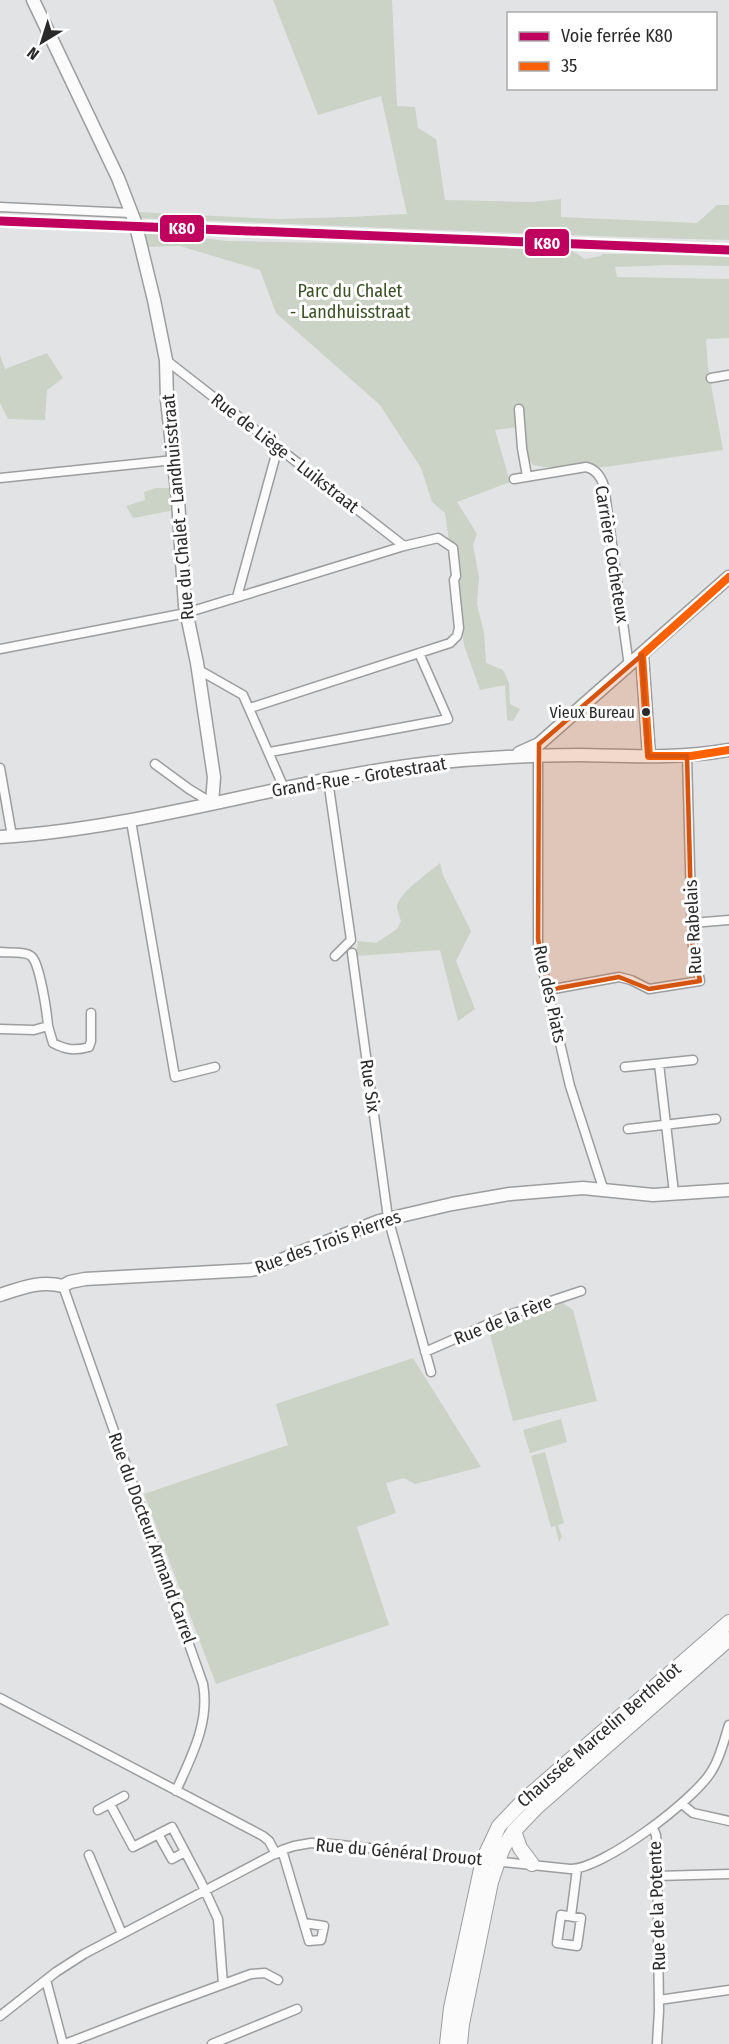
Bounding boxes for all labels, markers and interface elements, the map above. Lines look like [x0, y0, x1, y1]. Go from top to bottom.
north arrow [12, 12, 72, 72]
legend [507, 12, 717, 90]
text: Voie ferrée K80 [561, 25, 673, 47]
text: N [23, 43, 43, 64]
text: 35 [561, 55, 577, 77]
line badge: K80 [159, 214, 205, 243]
text: K80 [169, 219, 195, 238]
line badge: K80 [524, 228, 570, 257]
text: K80 [534, 234, 560, 253]
park label: Parc du Chalet - Landhuisstraat [290, 280, 410, 323]
street label: Rue de Liège - Luikstraat [207, 388, 363, 518]
street label: Rue du Chalet - Landhuisstraat [157, 393, 199, 621]
street label: Carrière Cocheteux [590, 484, 634, 624]
place label: Vieux Bureau [550, 703, 635, 722]
marker: Vieux Bureau [640, 706, 652, 718]
street label: Grand-Rue - Grotestraat [270, 752, 448, 802]
street label: Rue Rabelais [680, 879, 706, 975]
street label: Rue des Piats [529, 943, 571, 1045]
street label: Rue Six [355, 1058, 385, 1114]
street label: Rue des Trois Pierres [252, 1205, 404, 1279]
street label: Rue de la Fère [451, 1290, 555, 1350]
street label: Rue du Docteur Armand Carrel [104, 1429, 201, 1647]
street label: Chaussée Marcelin Berthelot [513, 1658, 685, 1812]
street label: Rue du Général Drouot [315, 1834, 483, 1870]
street label: Rue de la Potente [644, 1841, 670, 1971]

